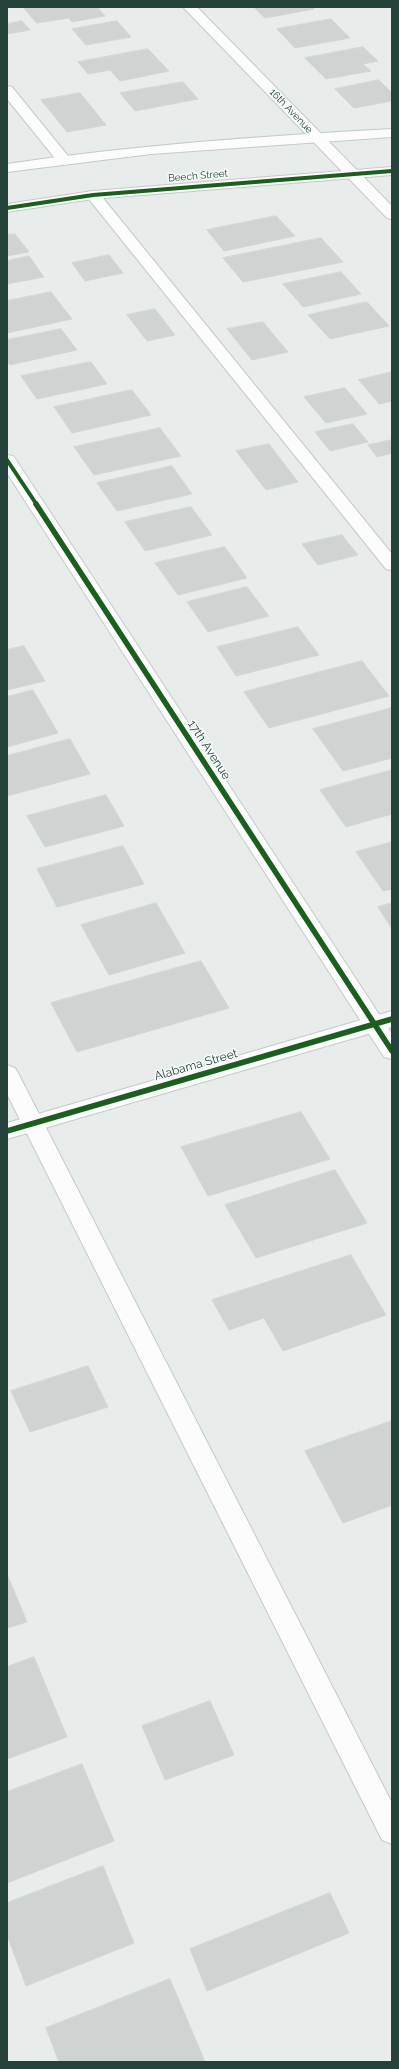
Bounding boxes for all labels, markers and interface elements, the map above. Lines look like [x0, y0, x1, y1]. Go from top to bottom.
street label: 16th Avenue [267, 86, 315, 136]
street label: Beech Street [168, 167, 228, 185]
street label: 17th Avenue [185, 718, 233, 782]
street label: Alabama Street [153, 1046, 239, 1084]

